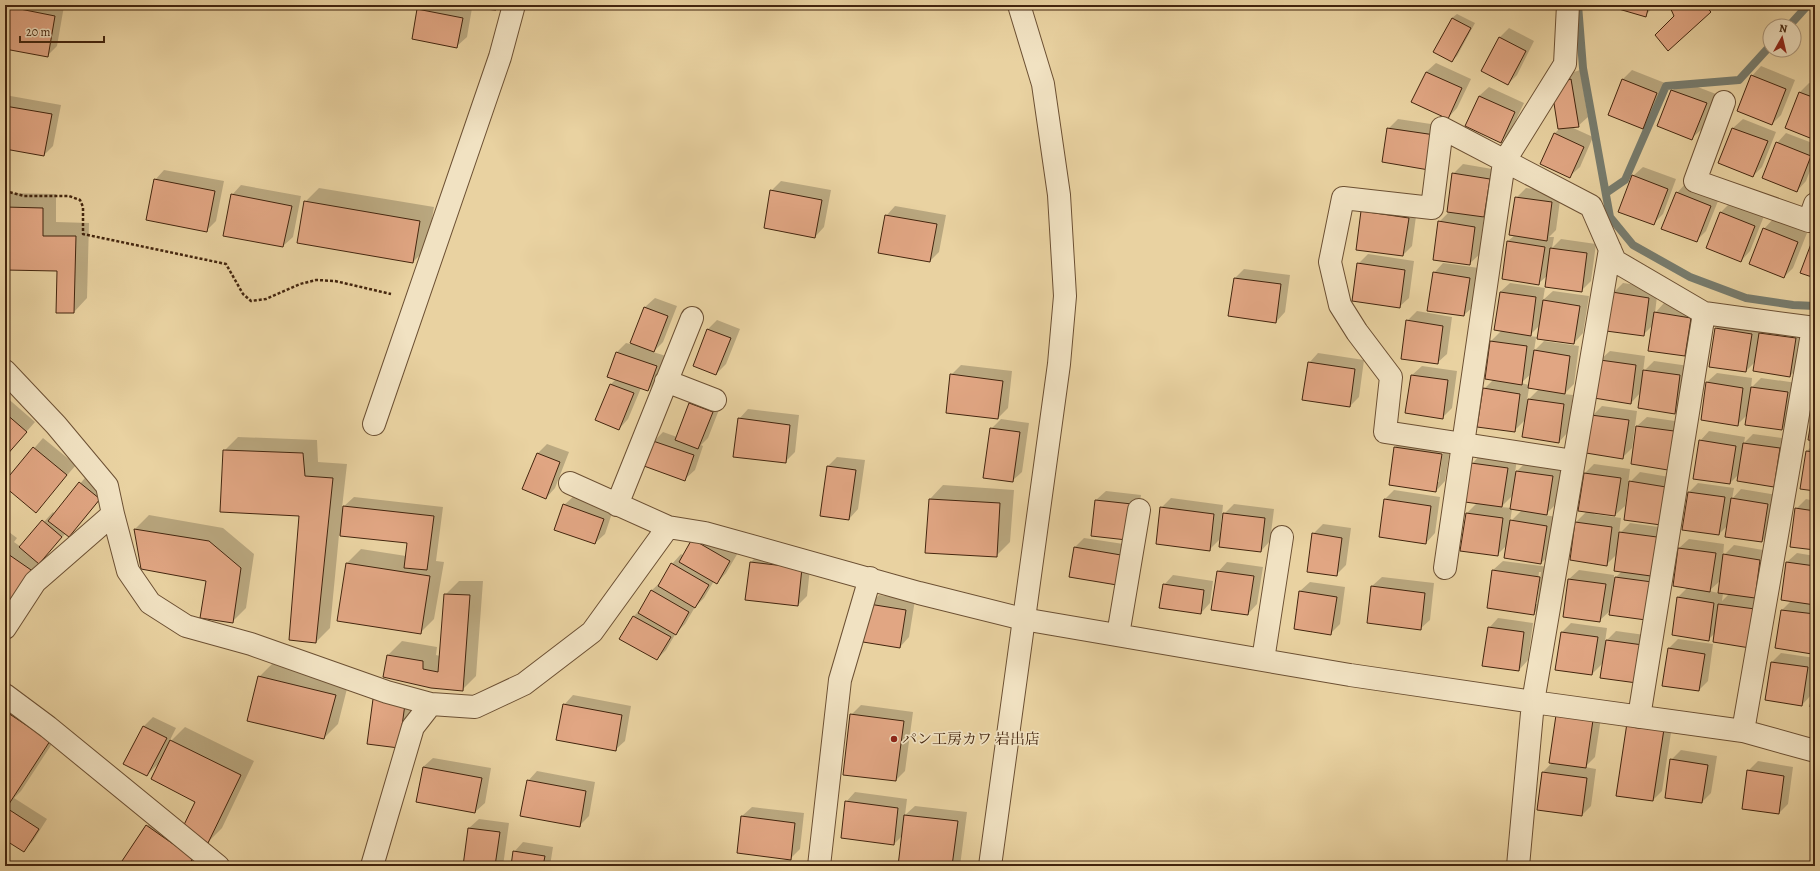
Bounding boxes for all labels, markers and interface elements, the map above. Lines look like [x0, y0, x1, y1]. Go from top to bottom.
scale bar [20, 18, 104, 44]
north arrow [1762, 18, 1802, 58]
text: N [1778, 21, 1788, 37]
text: 20 m [26, 24, 50, 40]
place label: パン工房カワ 岩出店 [902, 729, 1040, 749]
marker: パン工房カワ 岩出店 [889, 734, 899, 744]

